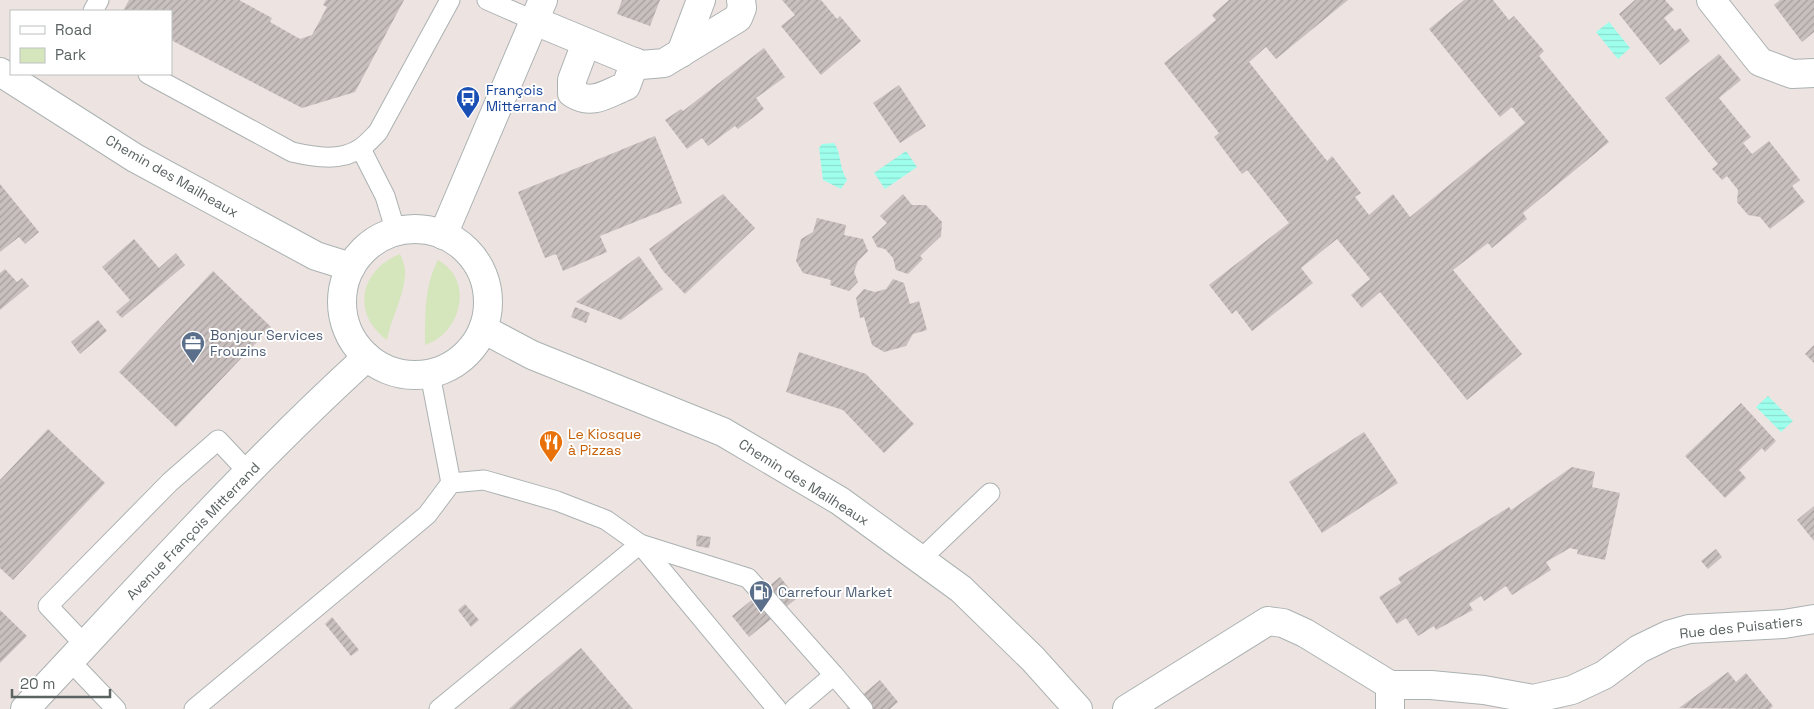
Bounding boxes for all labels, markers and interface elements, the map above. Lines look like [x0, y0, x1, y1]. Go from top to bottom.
legend [10, 10, 172, 75]
text: Road [55, 20, 92, 39]
text: Park [55, 45, 86, 64]
place label: François Mitterrand [486, 81, 557, 115]
bus stop icon: François Mitterrand [455, 85, 481, 119]
street label: Chemin des Mailheaux [102, 131, 242, 221]
place label: Bonjour Services Frouzins [210, 326, 323, 360]
office icon: Bonjour Services Frouzins [180, 330, 206, 364]
place label: Le Kiosque à Pizzas [568, 425, 641, 459]
restaurant icon: Le Kiosque à Pizzas [538, 429, 564, 463]
street label: Chemin des Mailheaux [735, 435, 873, 529]
street label: Avenue François Mitterrand [122, 458, 264, 604]
fuel station icon: Carrefour Market [748, 579, 774, 613]
place label: Carrefour Market [778, 583, 892, 601]
street label: Rue des Puisatiers [1679, 612, 1803, 642]
scale bar [12, 666, 110, 698]
text: 20 m [20, 674, 55, 693]

